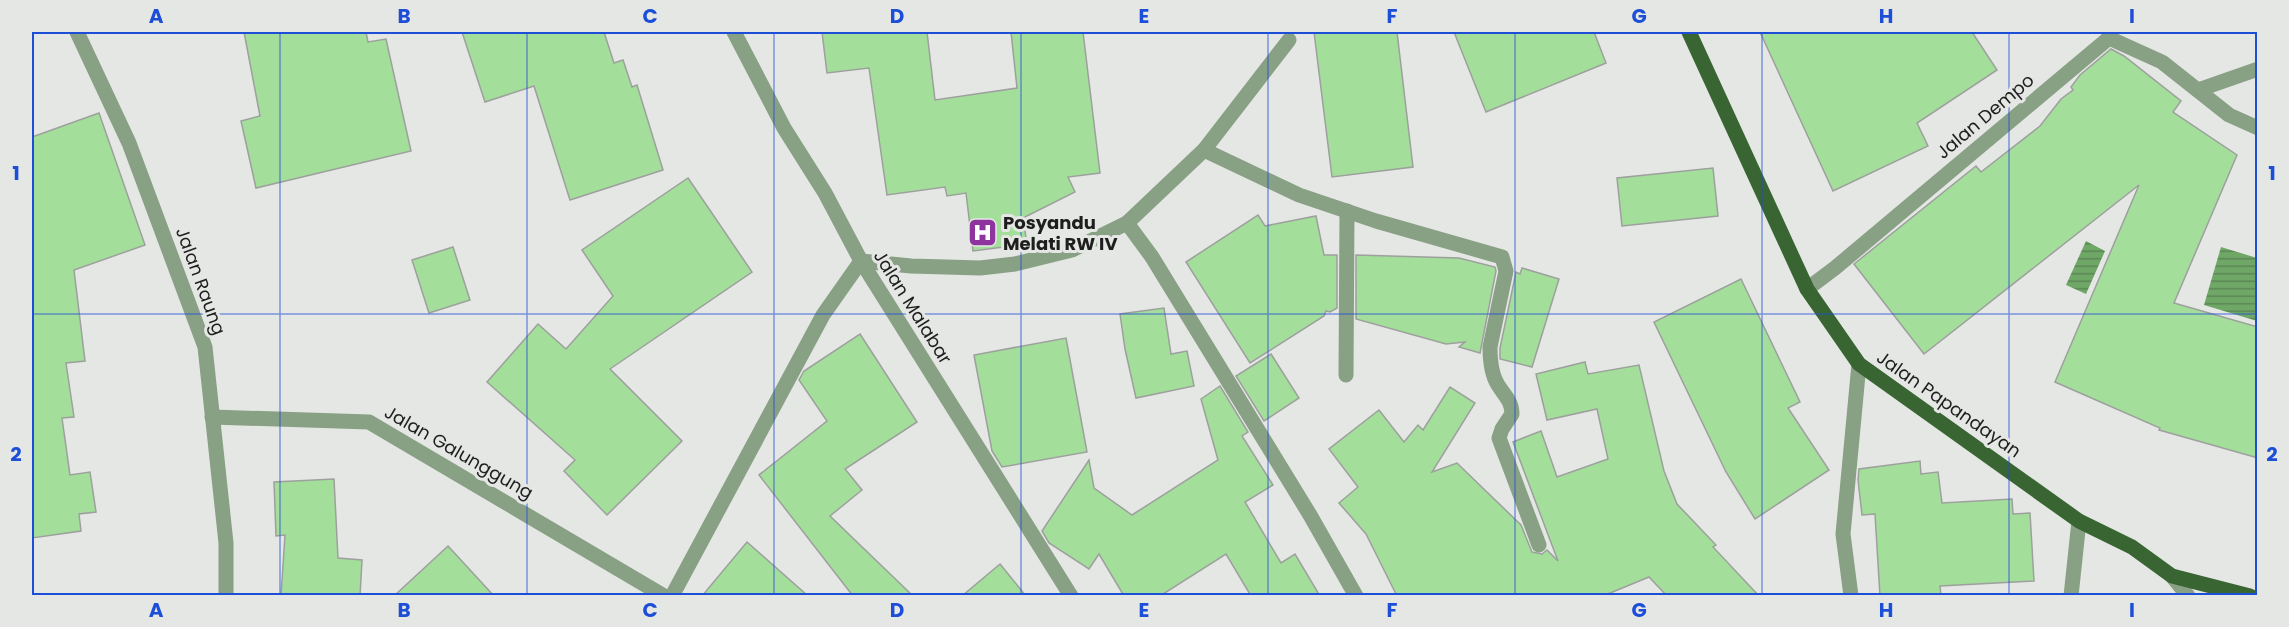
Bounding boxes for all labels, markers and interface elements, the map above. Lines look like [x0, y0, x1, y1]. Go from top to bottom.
text: A [149, 2, 164, 30]
text: B [397, 2, 411, 30]
text: C [642, 2, 658, 30]
text: D [890, 2, 904, 30]
text: E [1139, 2, 1149, 30]
text: F [1387, 2, 1398, 30]
text: G [1631, 2, 1647, 30]
text: H [1879, 2, 1893, 30]
text: I [2129, 2, 2135, 30]
street label: Jalan Dempo [1931, 68, 2039, 164]
text: 1 [12, 159, 20, 187]
text: 1 [2268, 159, 2276, 187]
place label: Posyandu Melati RW IV [1003, 210, 1118, 256]
hospital icon: Posyandu Melati RW IV [966, 216, 998, 248]
street label: Jalan Raung [170, 224, 232, 338]
street label: Jalan Malabar [868, 245, 958, 369]
street label: Jalan Papandayan [1872, 345, 2026, 463]
street label: Jalan Galunggung [380, 399, 538, 505]
text: 2 [10, 440, 22, 468]
text: 2 [2266, 440, 2278, 468]
text: A [149, 596, 164, 624]
text: B [397, 596, 411, 624]
text: C [642, 596, 658, 624]
text: D [890, 596, 904, 624]
text: E [1139, 596, 1149, 624]
text: F [1387, 596, 1398, 624]
text: G [1631, 596, 1647, 624]
text: H [1879, 596, 1893, 624]
text: I [2129, 596, 2135, 624]

